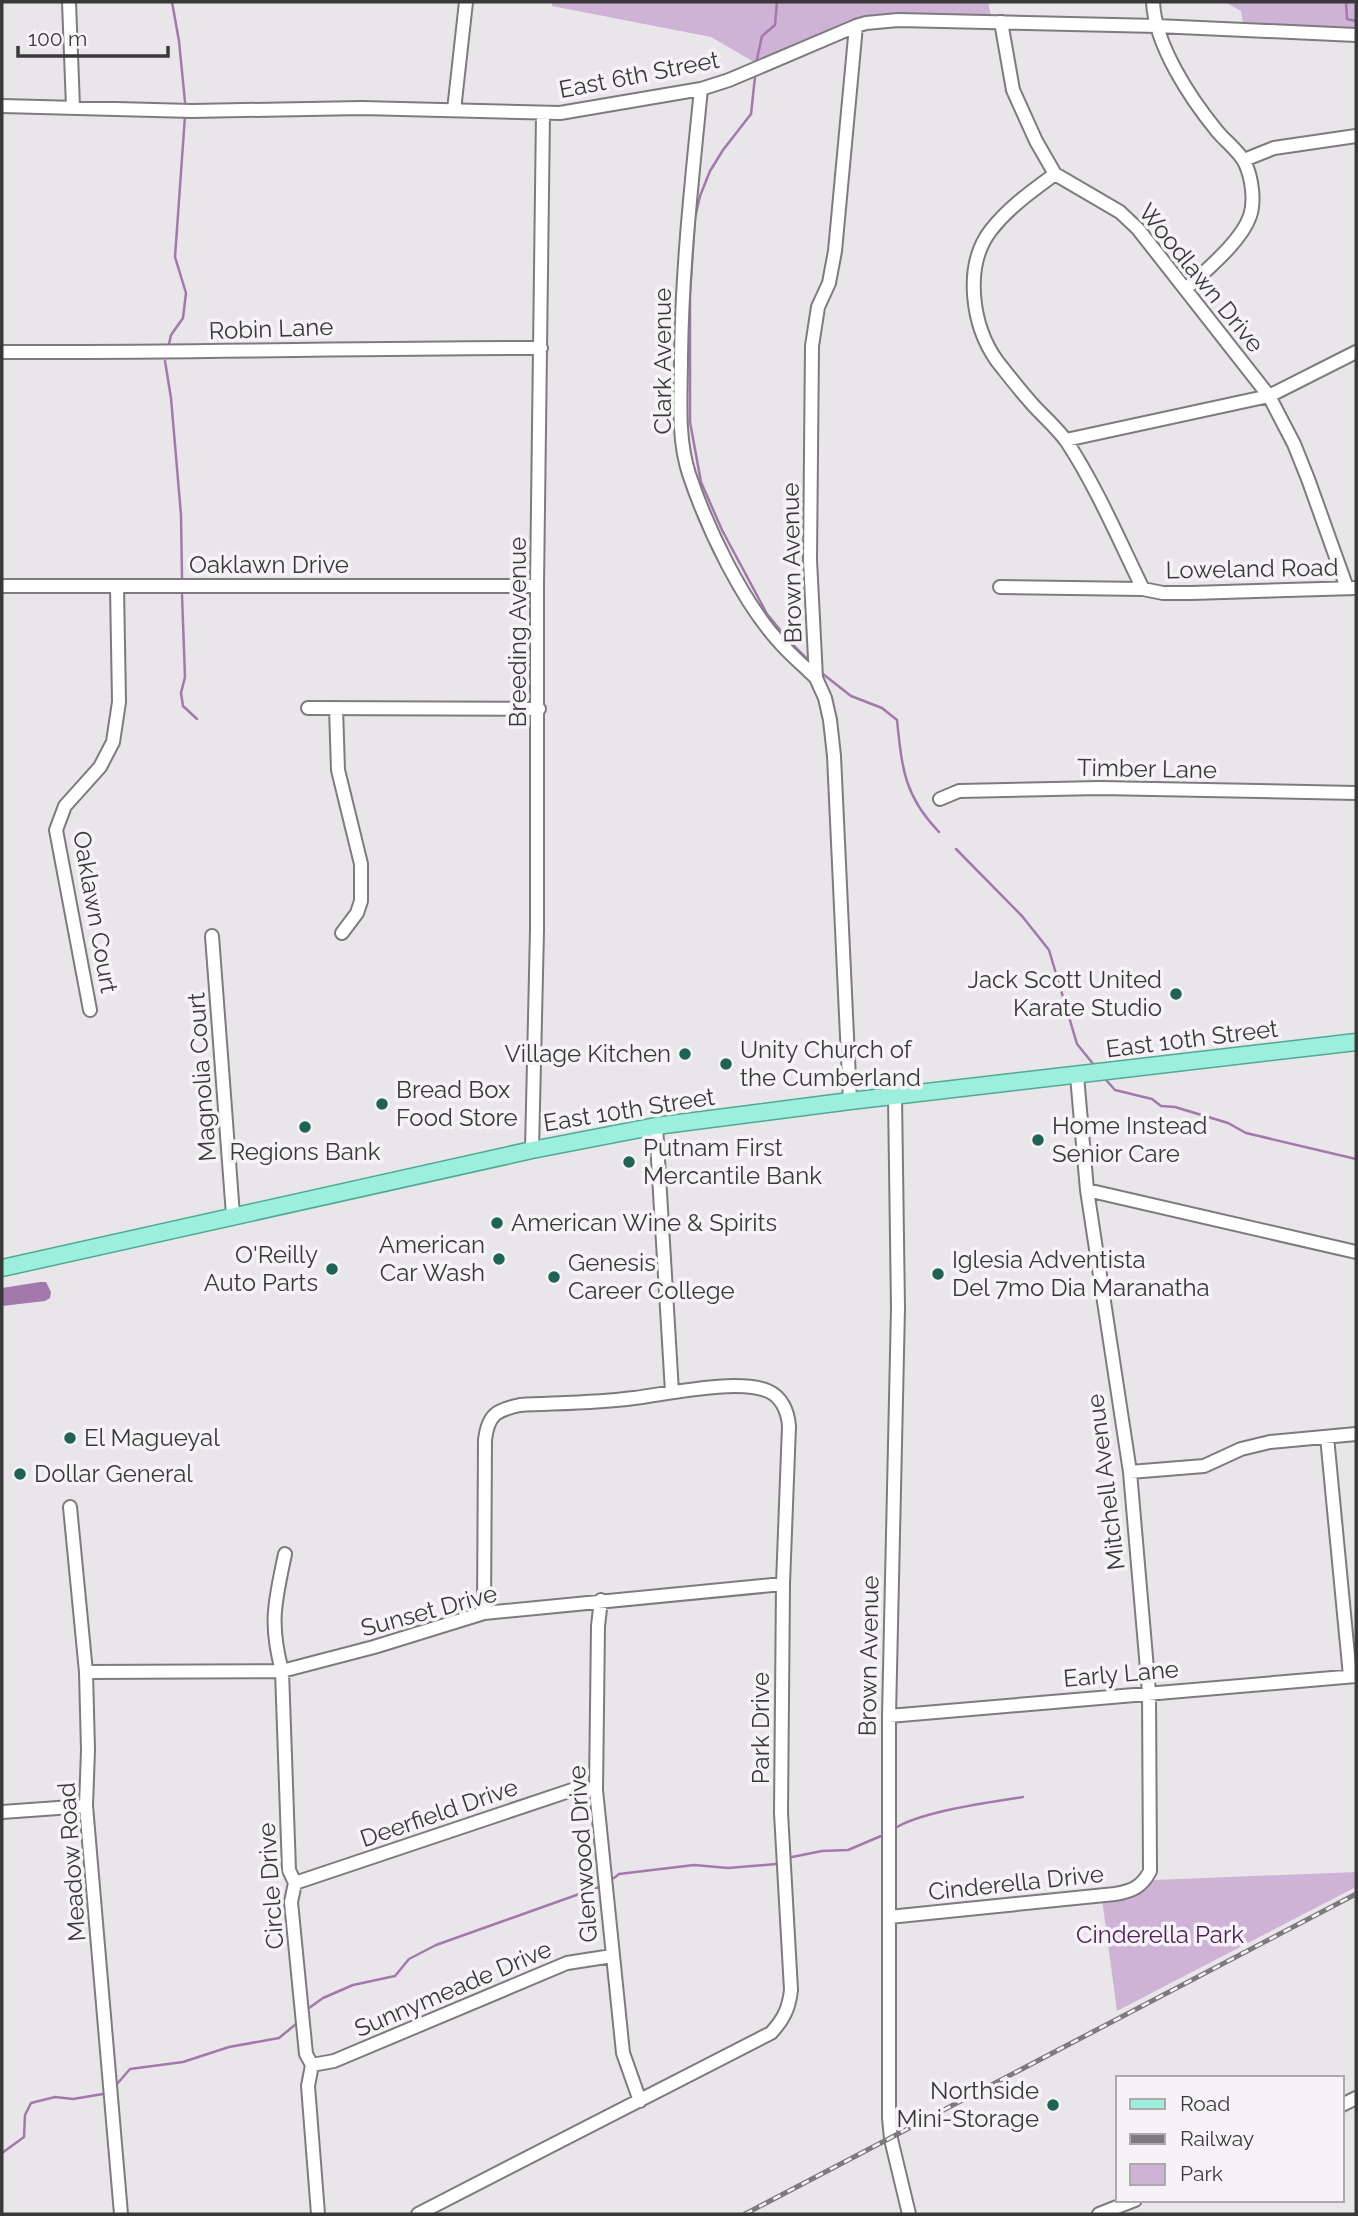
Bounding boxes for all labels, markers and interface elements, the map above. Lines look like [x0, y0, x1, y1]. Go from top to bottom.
scale bar [18, 14, 168, 58]
text: 100 m [28, 26, 87, 51]
street label: East 6th Street [556, 45, 721, 104]
street label: Woodlawn Drive [1133, 197, 1270, 358]
street label: Clark Avenue [648, 288, 677, 434]
street label: Robin Lane [208, 312, 334, 345]
street label: Brown Avenue [776, 482, 807, 644]
street label: Breeding Avenue [503, 537, 532, 727]
street label: Oaklawn Drive [189, 550, 349, 579]
street label: Loweland Road [1165, 552, 1339, 585]
street label: Timber Lane [1077, 753, 1217, 784]
street label: Oaklawn Court [67, 829, 124, 995]
place label: Jack Scott United Karate Studio [968, 965, 1162, 1022]
marker: Jack Scott United Karate Studio [1168, 986, 1184, 1002]
street label: Magnolia Court [181, 991, 222, 1163]
street label: East 10th Street [1104, 1014, 1280, 1063]
place label: Unity Church of the Cumberland [740, 1035, 921, 1092]
place label: Village Kitchen [505, 1039, 671, 1068]
marker: Village Kitchen [677, 1046, 693, 1062]
marker: Unity Church of the Cumberland [718, 1056, 734, 1072]
place label: Bread Box Food Store [396, 1075, 518, 1132]
street label: East 10th Street [541, 1082, 717, 1137]
marker: Bread Box Food Store [374, 1096, 390, 1112]
place label: Home Instead Senior Care [1052, 1111, 1208, 1168]
marker: Regions Bank [297, 1119, 313, 1135]
marker: Home Instead Senior Care [1030, 1132, 1046, 1148]
place label: Putnam First Mercantile Bank [643, 1133, 822, 1190]
place label: Regions Bank [229, 1137, 381, 1166]
marker: Putnam First Mercantile Bank [621, 1154, 637, 1170]
place label: American Wine & Spirits [511, 1208, 777, 1237]
marker: American Wine & Spirits [489, 1215, 505, 1231]
place label: American Car Wash [379, 1230, 485, 1287]
place label: O'Reilly Auto Parts [204, 1240, 318, 1297]
place label: Iglesia Adventista Del 7mo Dia Maranatha [952, 1245, 1210, 1302]
place label: Genesis Career College [568, 1248, 735, 1305]
marker: American Car Wash [491, 1251, 507, 1267]
marker: O'Reilly Auto Parts [324, 1261, 340, 1277]
marker: Iglesia Adventista Del 7mo Dia Maranatha [930, 1266, 946, 1282]
marker: Genesis Career College [546, 1269, 562, 1285]
street label: Mitchell Avenue [1080, 1392, 1131, 1572]
place label: El Magueyal [84, 1423, 220, 1452]
marker: El Magueyal [62, 1430, 78, 1446]
place label: Dollar General [34, 1459, 193, 1488]
marker: Dollar General [12, 1466, 28, 1482]
street label: Brown Avenue [853, 1575, 884, 1737]
street label: Sunset Drive [358, 1578, 500, 1643]
street label: Early Lane [1062, 1654, 1180, 1693]
street label: Park Drive [746, 1672, 775, 1784]
street label: Glenwood Drive [562, 1764, 603, 1944]
street label: Deerfield Drive [356, 1772, 521, 1853]
street label: Meadow Road [51, 1782, 92, 1943]
street label: Circle Drive [252, 1822, 289, 1950]
street label: Cinderella Drive [927, 1859, 1105, 1906]
park label: Cinderella Park [1076, 1920, 1244, 1949]
street label: Sunnymeade Drive [350, 1934, 556, 2043]
place label: Northside Mini-Storage [897, 2076, 1039, 2133]
legend [1116, 2076, 1344, 2202]
text: Road [1180, 2091, 1230, 2116]
marker: Northside Mini-Storage [1045, 2097, 1061, 2113]
text: Railway [1180, 2126, 1254, 2151]
text: Park [1180, 2161, 1223, 2186]

